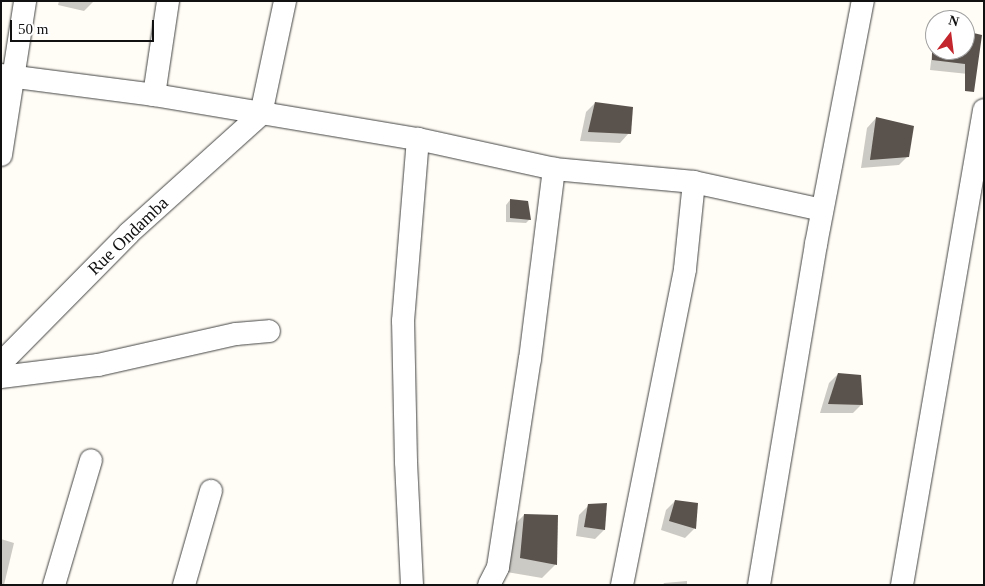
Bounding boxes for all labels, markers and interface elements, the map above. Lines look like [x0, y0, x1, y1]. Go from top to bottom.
scale bar [12, 10, 156, 42]
north arrow [925, 10, 975, 60]
text: N [947, 12, 961, 30]
text: 50 m [18, 21, 48, 37]
street label: Rue Ondamba [83, 192, 173, 280]

